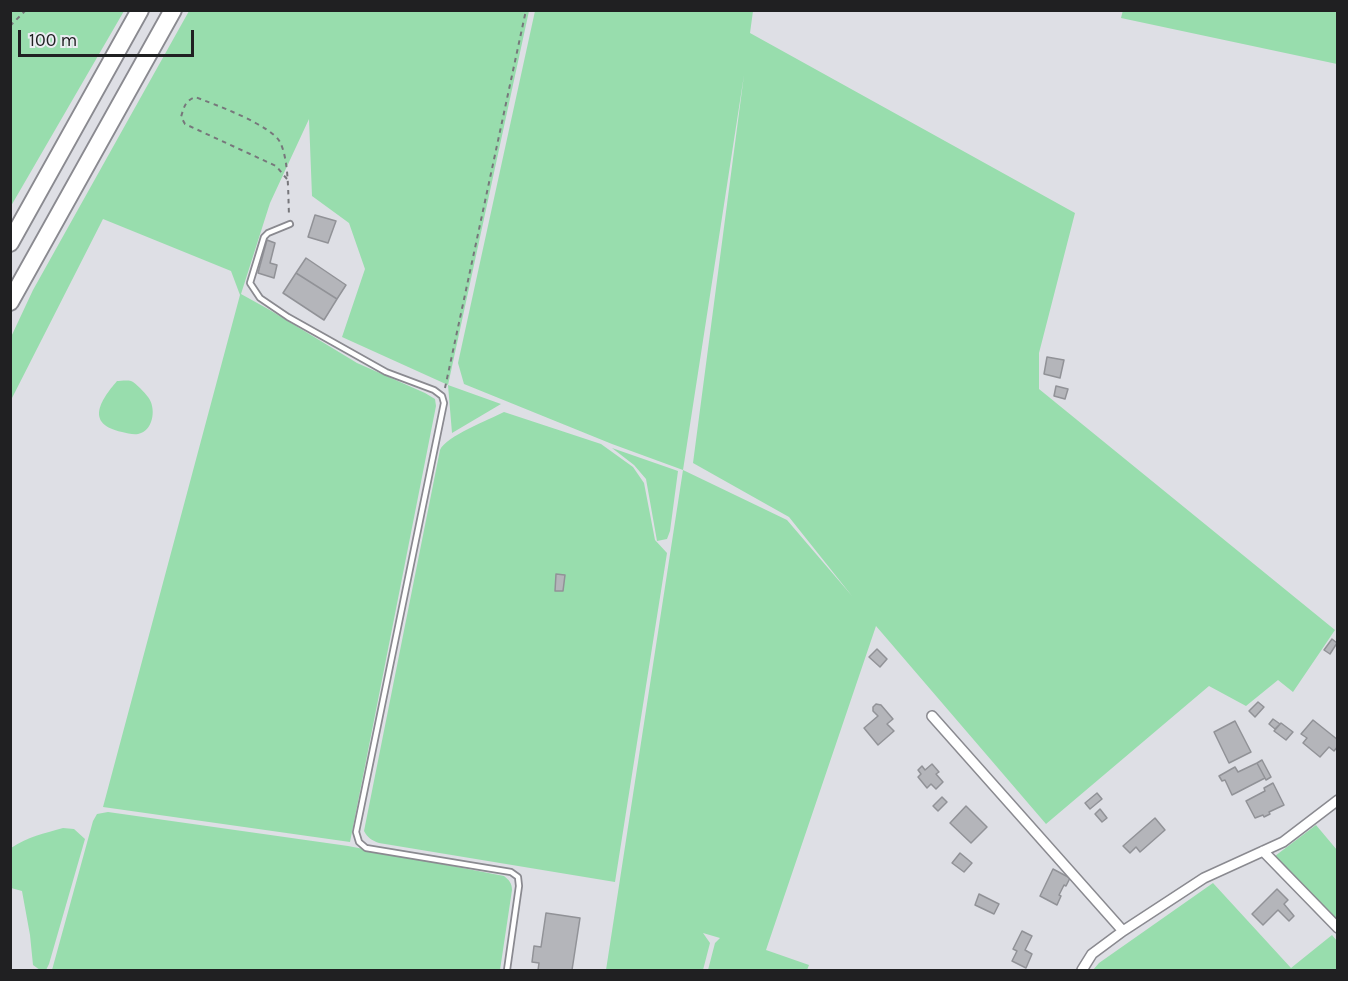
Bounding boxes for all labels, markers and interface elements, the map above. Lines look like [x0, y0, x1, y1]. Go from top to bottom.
scale bar [21, 18, 196, 56]
text: 100 m [29, 29, 77, 51]

